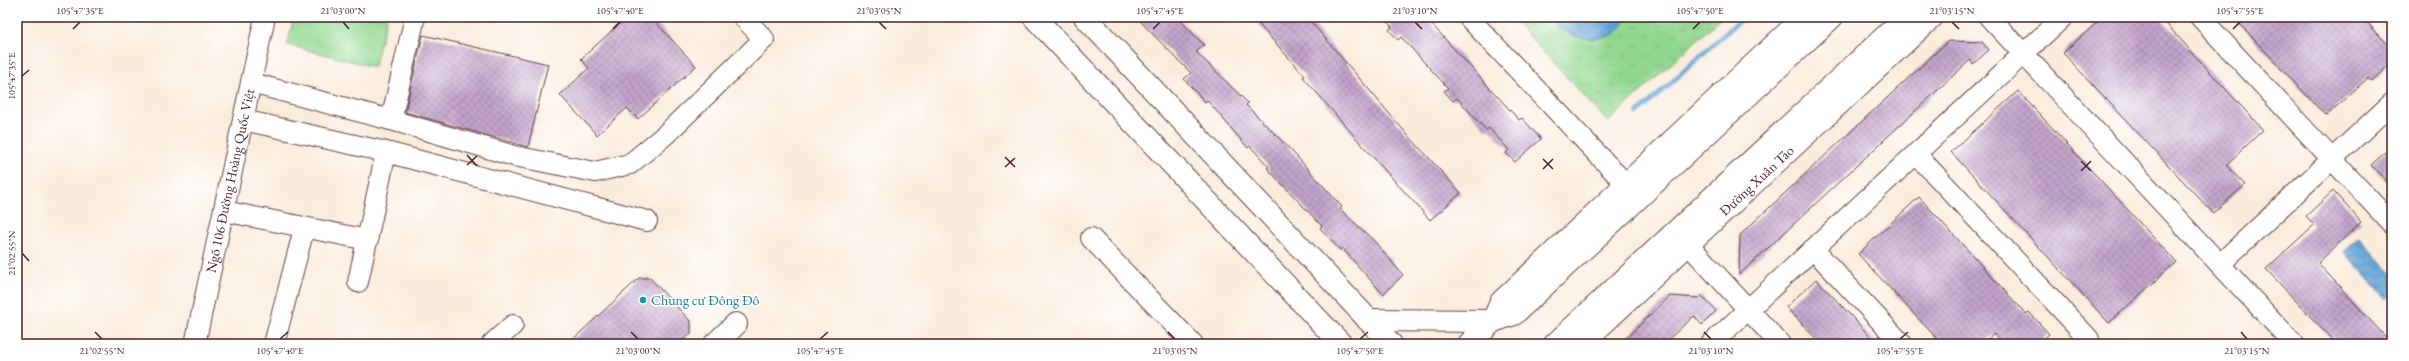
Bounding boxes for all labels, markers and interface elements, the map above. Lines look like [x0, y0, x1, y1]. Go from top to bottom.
text: 105°47'35"E [56, 4, 104, 17]
text: 21°03'00"N [321, 4, 366, 17]
text: 105°47'40"E [596, 4, 644, 17]
text: 21°03'05"N [857, 4, 902, 17]
text: 105°47'45"E [1136, 4, 1184, 17]
text: 21°03'10"N [1393, 4, 1438, 17]
text: 105°47'50"E [1676, 4, 1724, 17]
text: 21°03'15"N [1930, 4, 1975, 17]
text: 105°47'55"E [2216, 4, 2264, 17]
text: 105°47'35"E [5, 52, 18, 100]
street label: Ngõ 106 Đường Hoàng Quốc Việt [202, 86, 259, 274]
street label: Đường Xuân Tảo [1716, 141, 1798, 220]
text: 21°02'55"N [5, 230, 18, 275]
place label: Chung cư Đông Đô [651, 291, 759, 309]
marker: Chung cư Đông Đô [638, 295, 648, 305]
text: 21°02'55"N [80, 344, 125, 357]
text: 105°47'40"E [256, 344, 304, 357]
text: 21°03'00"N [616, 344, 661, 357]
text: 105°47'45"E [796, 344, 844, 357]
text: 21°03'05"N [1153, 344, 1198, 357]
text: 105°47'50"E [1336, 344, 1384, 357]
text: 21°03'10"N [1689, 344, 1734, 357]
text: 105°47'55"E [1876, 344, 1924, 357]
text: 21°03'15"N [2225, 344, 2270, 357]

